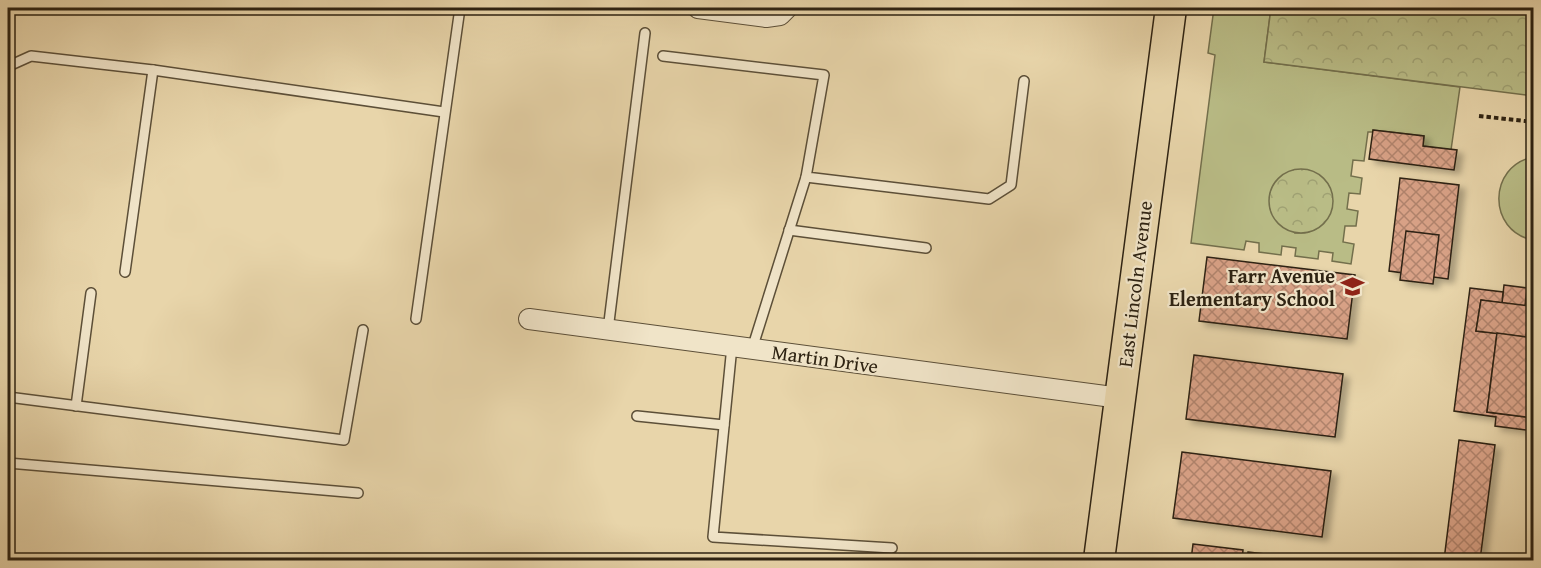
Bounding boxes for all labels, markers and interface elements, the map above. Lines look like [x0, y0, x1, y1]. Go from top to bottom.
street label: East Lincoln Avenue [1110, 199, 1159, 369]
place label: Farr Avenue Elementary School [1169, 261, 1335, 313]
school or university icon: Farr Avenue Elementary School [1340, 274, 1366, 300]
street label: Martin Drive [770, 337, 880, 380]

